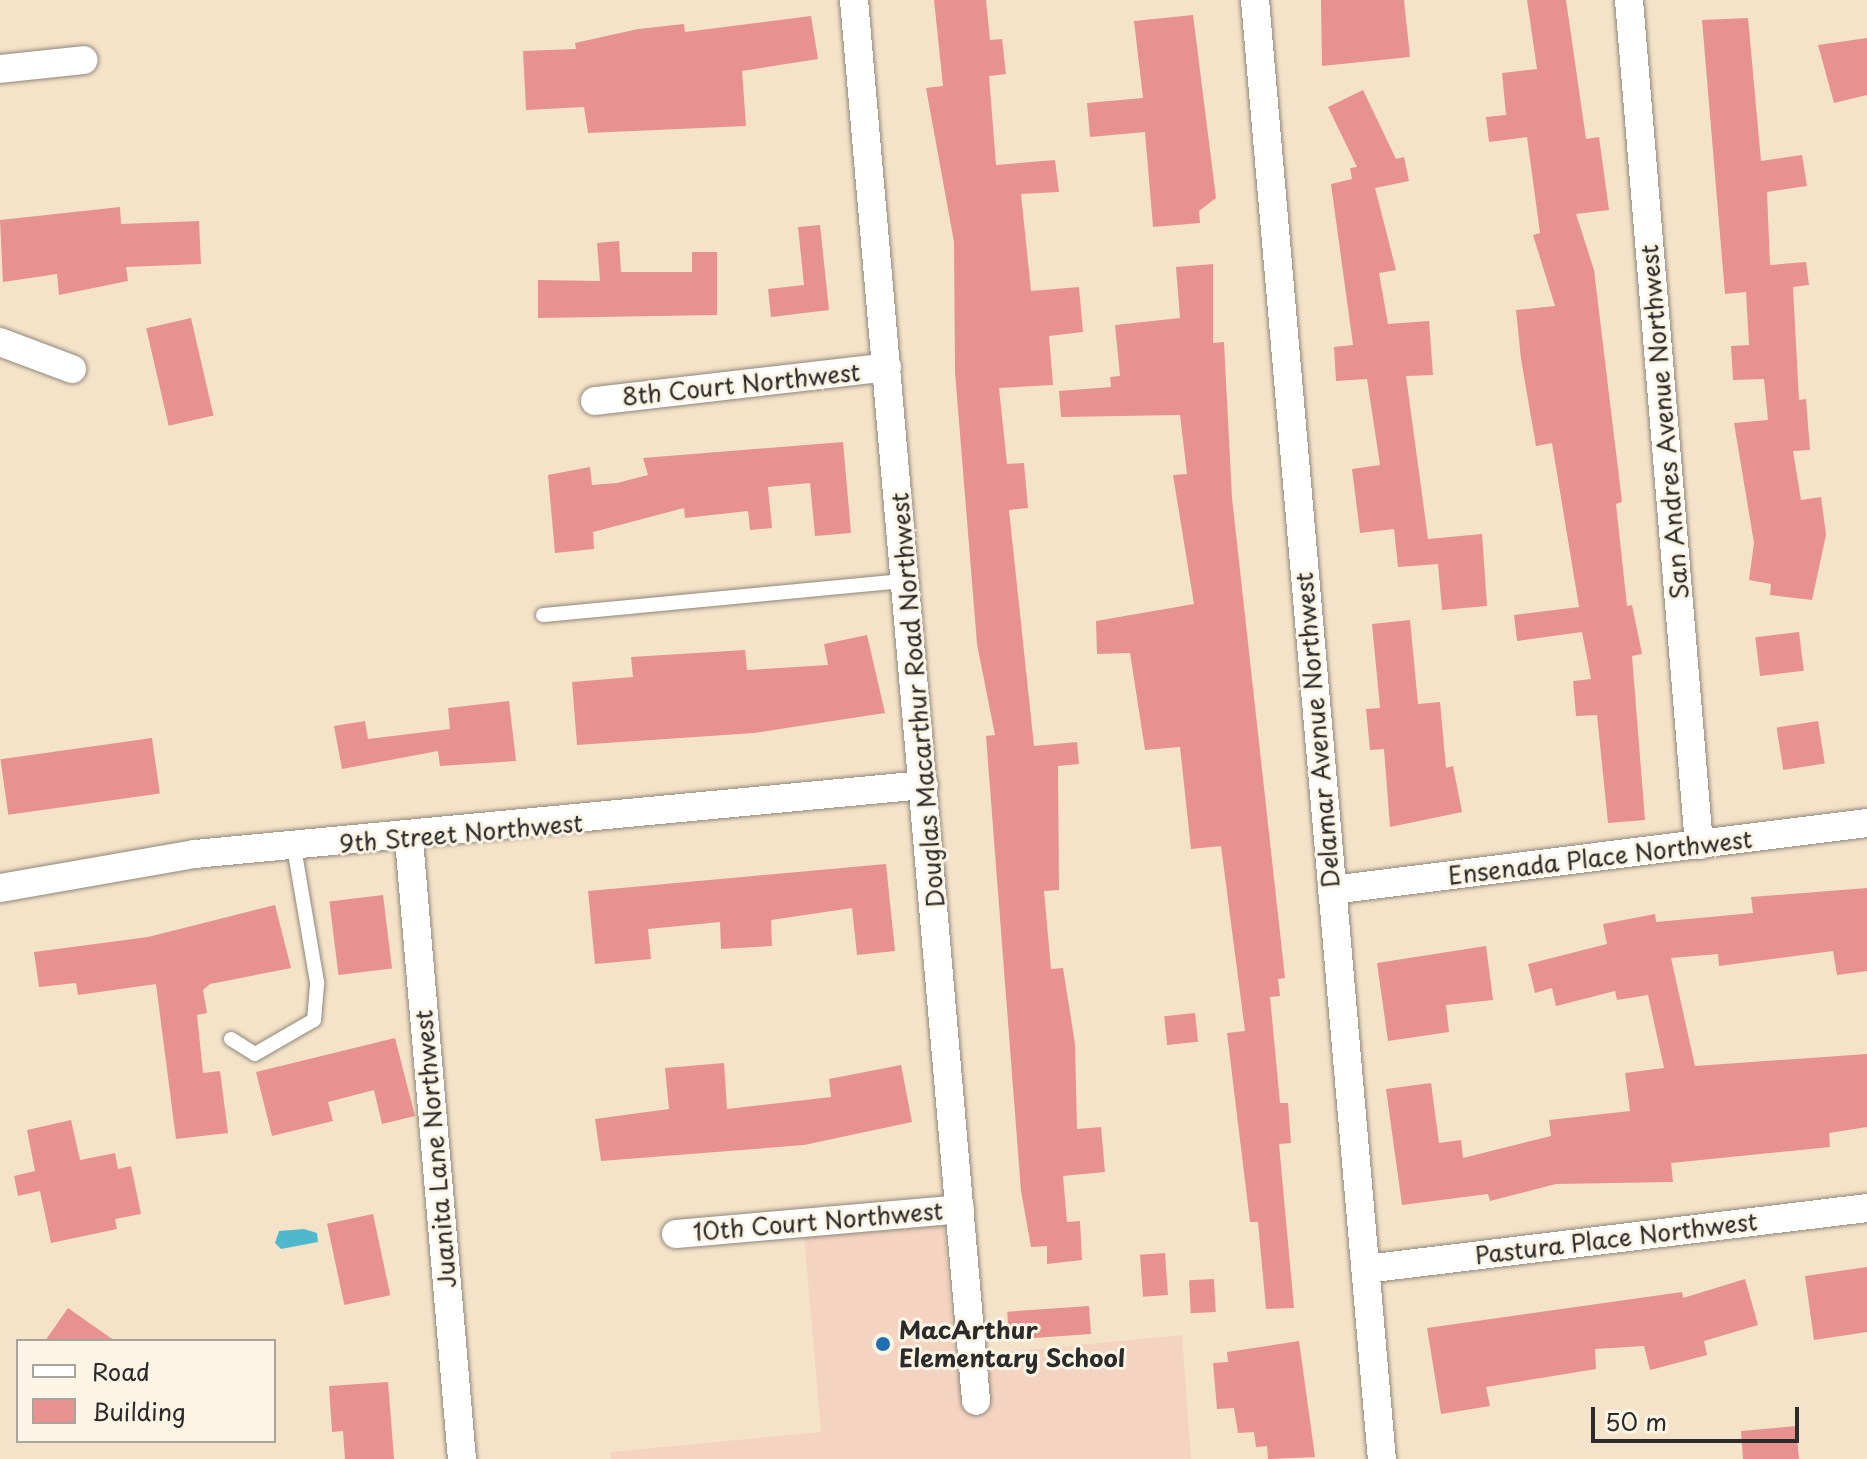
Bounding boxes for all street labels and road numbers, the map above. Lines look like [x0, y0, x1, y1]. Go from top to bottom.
street label: San Andres Avenue Northwest [1634, 245, 1694, 599]
street label: 8th Court Northwest [620, 357, 862, 411]
street label: Douglas Macarthur Road Northwest [884, 490, 950, 910]
street label: Delamar Avenue Northwest [1289, 571, 1345, 889]
street label: 9th Street Northwest [338, 808, 584, 858]
street label: Ensenada Place Northwest [1445, 824, 1755, 890]
street label: Juanita Lane Northwest [408, 1008, 462, 1290]
street label: 10th Court Northwest [692, 1196, 944, 1246]
street label: Pastura Place Northwest [1473, 1206, 1759, 1270]

